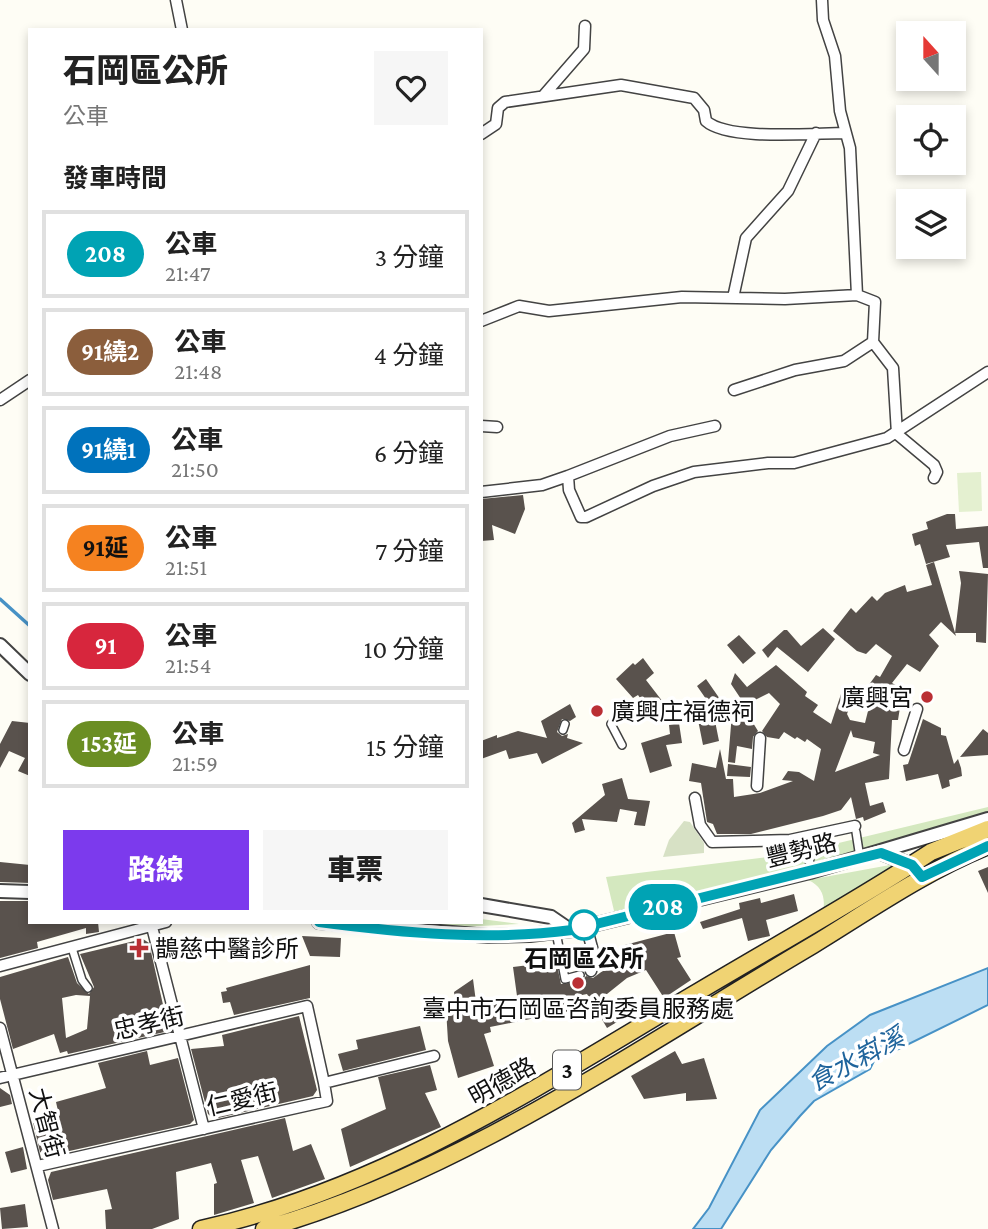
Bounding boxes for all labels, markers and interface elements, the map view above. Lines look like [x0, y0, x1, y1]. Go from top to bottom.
north arrow [896, 21, 966, 91]
map controls [896, 21, 966, 259]
button: heart [374, 51, 448, 125]
text: 石岡區公所 [63, 52, 228, 89]
text: 公車 [63, 103, 109, 129]
button: locate [896, 105, 966, 175]
text: 發車時間 [63, 164, 167, 193]
button: layers [896, 189, 966, 259]
text: 公車 [165, 230, 217, 259]
text: 208 [85, 240, 126, 267]
text: 3 分鐘 [375, 243, 444, 272]
text: 21:47 [165, 260, 211, 286]
text: 公車 [174, 328, 226, 357]
text: 91繞2 [81, 338, 139, 365]
text: 4 分鐘 [374, 341, 444, 370]
text: 21:48 [174, 358, 222, 384]
text: 公車 [171, 426, 223, 455]
text: 91繞1 [81, 436, 136, 463]
text: 6 分鐘 [374, 439, 444, 468]
text: 21:50 [171, 456, 219, 482]
text: 公車 [165, 524, 217, 553]
text: 91延 [82, 534, 129, 561]
text: 7 分鐘 [375, 537, 444, 566]
text: 21:51 [165, 554, 207, 580]
text: 公車 [165, 622, 217, 651]
text: 91 [94, 632, 117, 659]
text: 10 分鐘 [364, 635, 444, 664]
text: 21:54 [165, 652, 211, 678]
place label: 廣興宮 [841, 684, 913, 711]
marker: 廣興宮 [919, 689, 935, 705]
place label: 廣興庄福德祠 [611, 698, 755, 725]
marker: 廣興庄福德祠 [589, 703, 605, 719]
text: 公車 [172, 720, 224, 749]
text: 153延 [81, 730, 137, 757]
text: 15 分鐘 [366, 733, 444, 762]
text: 21:59 [172, 750, 218, 776]
street label: 豐勢路 [763, 828, 839, 872]
button: 路線 [63, 830, 249, 910]
button: 車票 [263, 830, 448, 910]
line badge: 208 [623, 884, 703, 930]
text: 208 [643, 893, 683, 920]
marker: 石岡區公所 [569, 910, 599, 940]
place label: 鵲慈中醫診所 [155, 935, 299, 962]
marker: 鵲慈中醫診所 [129, 938, 149, 958]
place label: 石岡區公所 [524, 945, 644, 972]
marker: 臺中市石岡區咨詢委員服務處 [570, 975, 586, 991]
place label: 臺中市石岡區咨詢委員服務處 [422, 995, 734, 1022]
street label: 忠孝街 [111, 1002, 187, 1044]
water label: 食水嵙溪 [803, 1021, 912, 1097]
road number: 3 [553, 1050, 581, 1090]
street label: 明德路 [464, 1052, 540, 1110]
street label: 仁愛街 [204, 1078, 280, 1120]
street label: 大智街 [25, 1085, 69, 1161]

